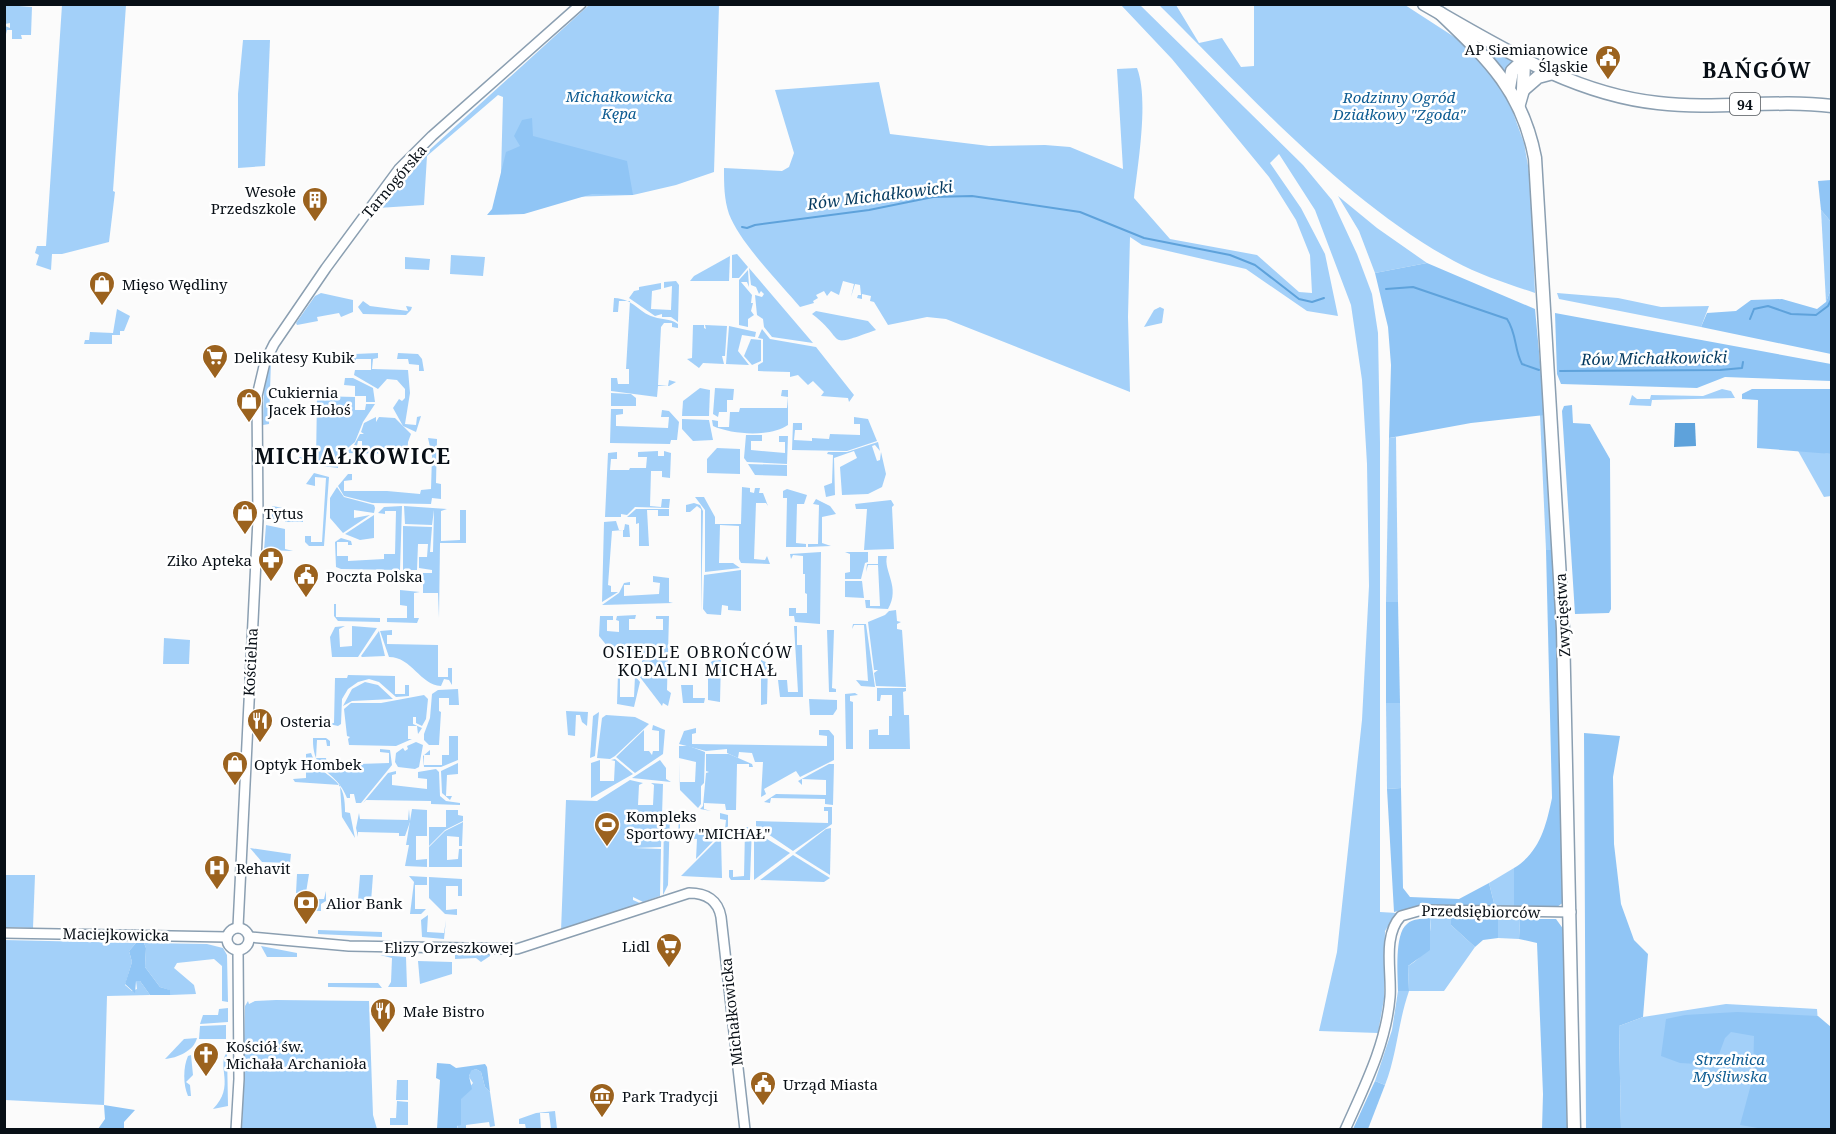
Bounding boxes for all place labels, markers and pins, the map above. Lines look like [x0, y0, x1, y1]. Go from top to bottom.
place label: AP Siemianowice Śląskie [1465, 39, 1588, 76]
public building icon: AP Siemianowice Śląskie [1593, 43, 1623, 81]
place label: Wesołe Przedszkole [211, 181, 296, 218]
building icon: Wesołe Przedszkole [300, 185, 330, 223]
shop icon: Mięso Wędliny [87, 269, 117, 307]
place label: Mięso Wędliny [122, 274, 228, 294]
supermarket icon: Delikatesy Kubik [200, 342, 230, 380]
place label: Delikatesy Kubik [234, 347, 355, 367]
place label: Cukiernia Jacek Hołoś [267, 382, 351, 419]
shop icon: Cukiernia Jacek Hołoś [234, 386, 264, 424]
shop icon: Tytus [230, 498, 260, 536]
place label: Tytus [264, 503, 303, 523]
pharmacy icon: Ziko Apteka [256, 545, 286, 583]
place label: Ziko Apteka [167, 550, 252, 570]
public building icon: Poczta Polska [291, 561, 321, 599]
place label: Poczta Polska [326, 566, 423, 586]
restaurant icon: Osteria [245, 706, 275, 744]
place label: Osteria [280, 711, 332, 731]
shop icon: Optyk Hombek [220, 749, 250, 787]
place label: Optyk Hombek [254, 754, 362, 774]
place label: Kompleks Sportowy "MICHAŁ" [626, 806, 770, 843]
sports icon: Kompleks Sportowy "MICHAŁ" [592, 810, 622, 848]
hospital icon: Rehavit [202, 853, 232, 891]
place label: Rehavit [236, 858, 291, 878]
bank icon: Alior Bank [291, 888, 321, 926]
place label: Alior Bank [326, 893, 403, 913]
supermarket icon: Lidl [654, 931, 684, 969]
place label: Lidl [622, 936, 650, 956]
restaurant icon: Małe Bistro [368, 996, 398, 1034]
place label: Małe Bistro [403, 1001, 485, 1021]
place label: Kościół św. Michała Archanioła [226, 1036, 367, 1073]
church icon: Kościół św. Michała Archanioła [191, 1040, 221, 1078]
public building icon: Urząd Miasta [748, 1069, 778, 1107]
place label: Urząd Miasta [783, 1074, 878, 1094]
museum icon: Park Tradycji [587, 1081, 617, 1119]
place label: Park Tradycji [622, 1086, 718, 1106]

